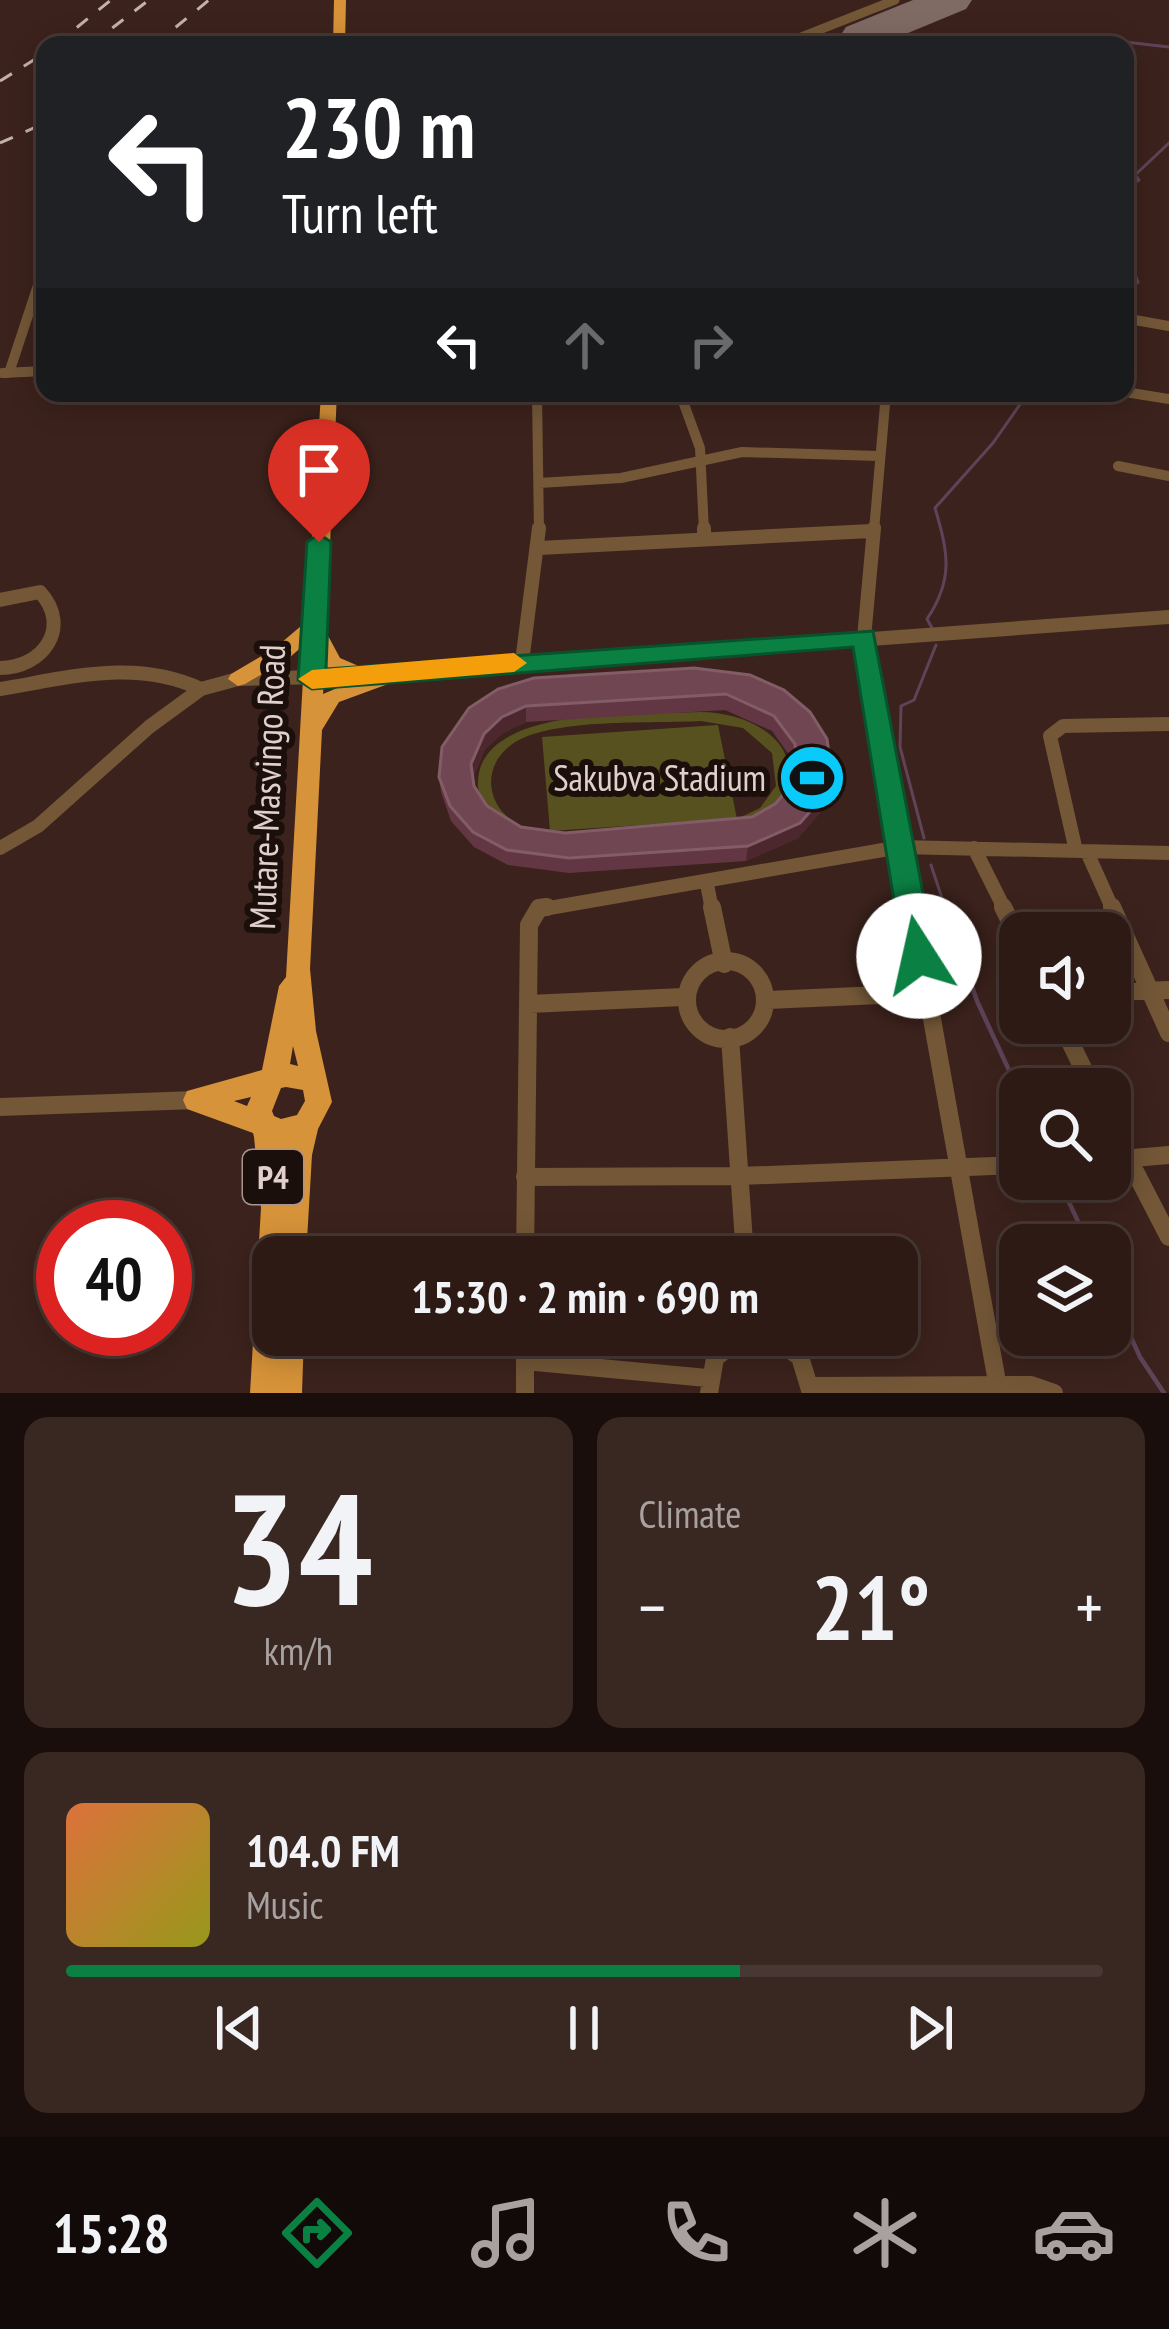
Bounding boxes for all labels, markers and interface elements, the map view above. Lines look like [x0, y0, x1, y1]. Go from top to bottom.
text: 230 m [282, 72, 475, 181]
icon: left [84, 84, 240, 240]
text: Turn left [282, 178, 438, 248]
icon: left [426, 312, 492, 378]
icon: ahead [552, 312, 618, 378]
icon: right [678, 312, 744, 378]
pin [268, 419, 370, 542]
icon: arrive [286, 437, 352, 503]
street label: Mutare-Masvingo Road [238, 644, 295, 930]
sports icon: Sakubva Stadium [777, 743, 847, 813]
place label: Sakubva Stadium [553, 754, 766, 801]
position arrow [856, 893, 982, 1019]
map controls [999, 912, 1131, 1356]
button: sound [999, 912, 1131, 1044]
button: search [999, 1068, 1131, 1200]
road number: P4 [243, 1150, 303, 1204]
speed limit sign: 40 [36, 1200, 192, 1356]
button: layers [999, 1224, 1131, 1356]
text: 15:30 · 2 min · 690 m [411, 1267, 759, 1325]
text: 34 [224, 1446, 373, 1648]
text: Climate [639, 1488, 741, 1539]
text: 21° [811, 1548, 930, 1665]
text: − [639, 1564, 666, 1649]
text: + [1076, 1564, 1103, 1649]
text: km/h [264, 1625, 333, 1676]
text: 104.0 FM [246, 1821, 400, 1879]
text: Music [246, 1879, 323, 1930]
icon: previous [206, 1995, 272, 2061]
icon: pause [551, 1995, 617, 2061]
icon: next [897, 1995, 963, 2061]
icon: directions [275, 2191, 359, 2275]
icon: music [464, 2191, 548, 2275]
icon: phone [654, 2191, 738, 2275]
icon: climate [843, 2191, 927, 2275]
icon: car [1032, 2191, 1116, 2275]
text: 15:28 [53, 2198, 169, 2268]

